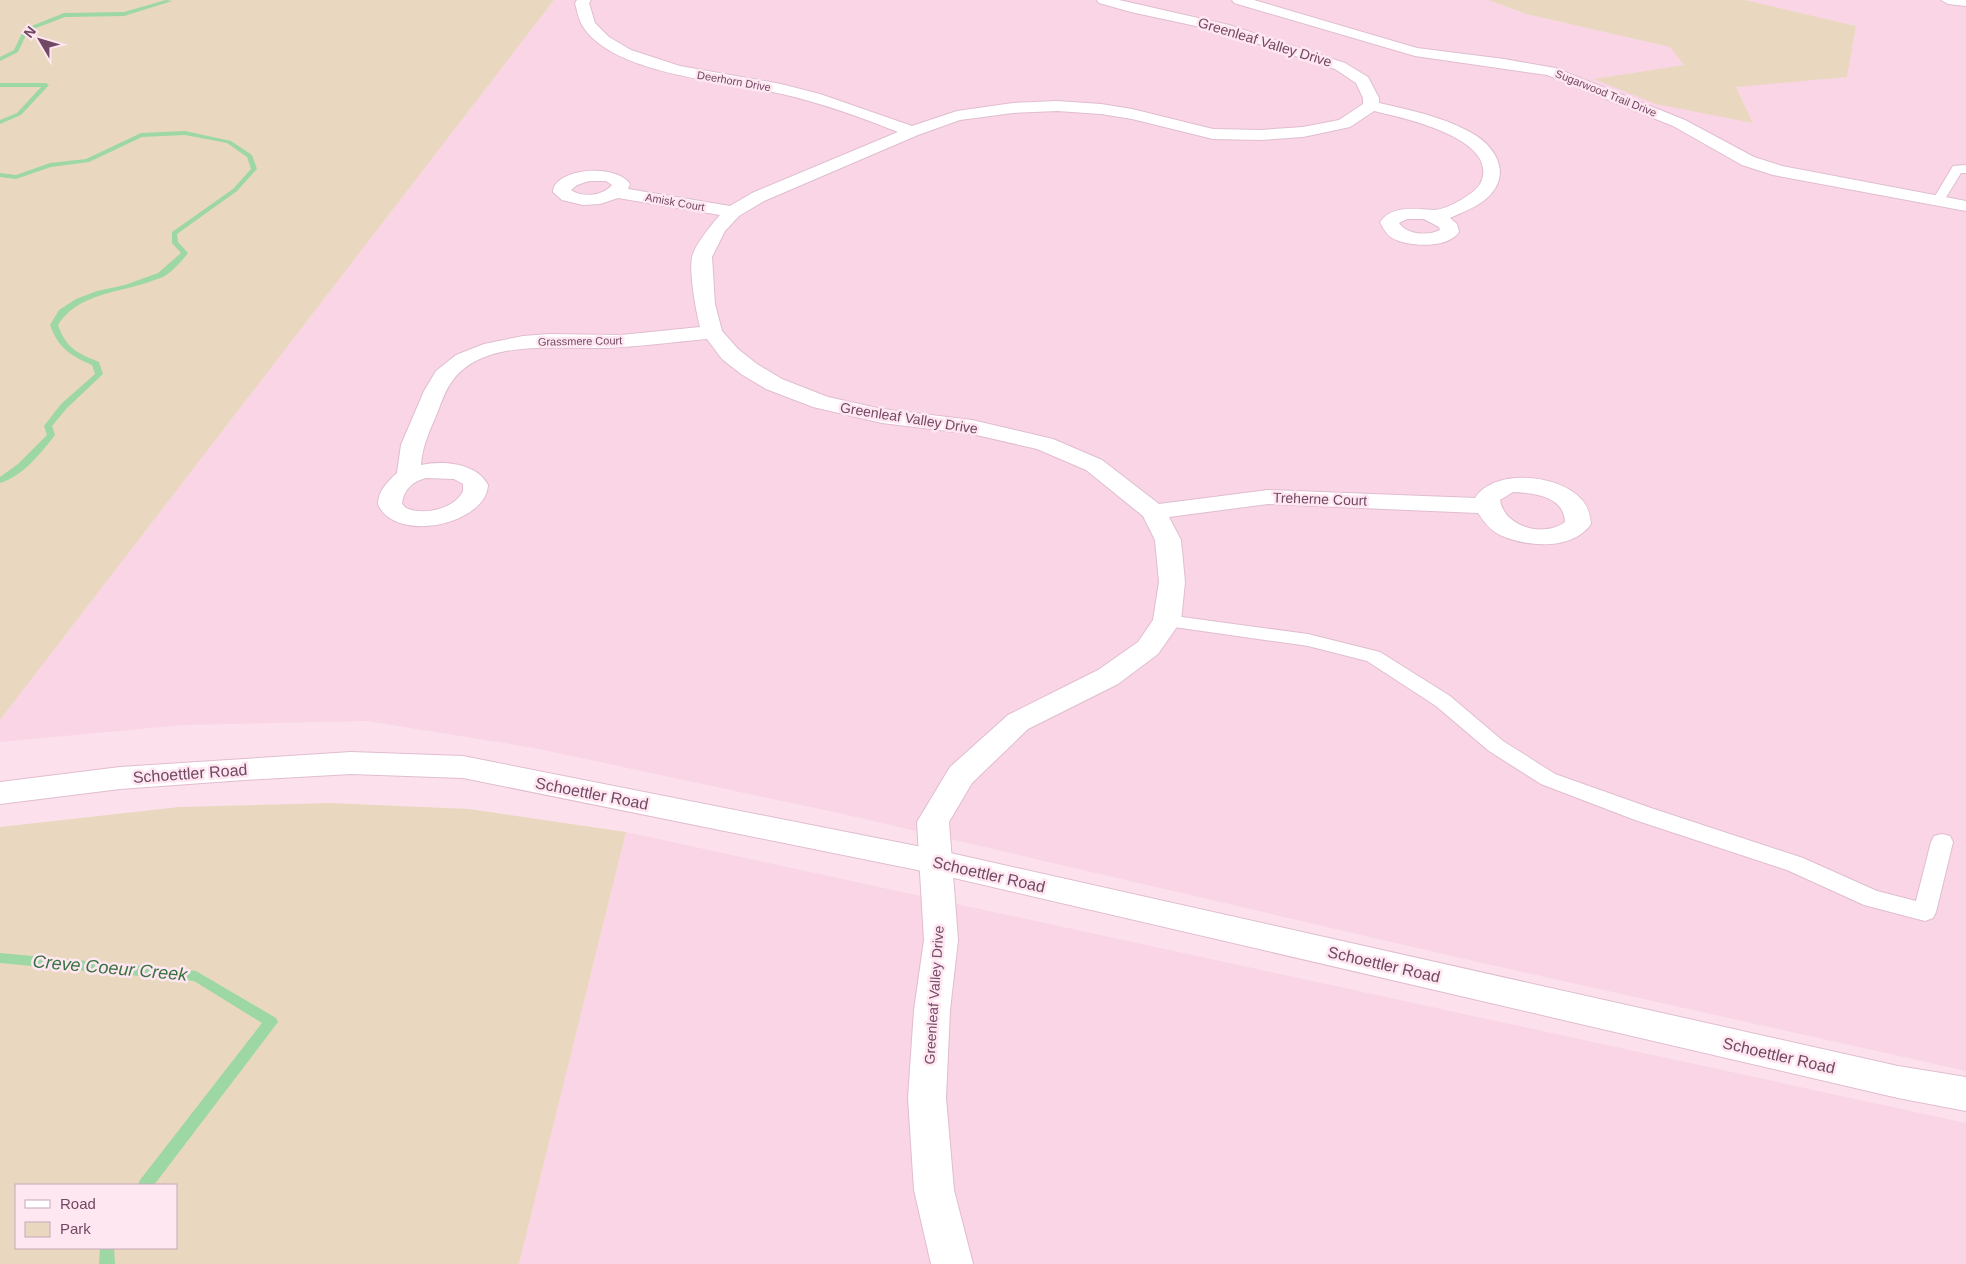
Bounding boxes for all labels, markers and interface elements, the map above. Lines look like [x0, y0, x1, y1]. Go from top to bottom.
street label: Greenleaf Valley Drive [1196, 14, 1334, 70]
north arrow [15, 15, 65, 65]
text: N [20, 23, 39, 41]
street label: Sugarwood Trail Drive [1554, 67, 1658, 119]
street label: Deerhorn Drive [696, 69, 772, 93]
street label: Amisk Court [644, 191, 706, 213]
street label: Grassmere Court [538, 334, 622, 348]
street label: Greenleaf Valley Drive [839, 399, 979, 437]
street label: Treherne Court [1273, 489, 1368, 509]
street label: Schoettler Road [132, 761, 248, 786]
street label: Schoettler Road [534, 774, 650, 813]
street label: Schoettler Road [931, 853, 1047, 896]
street label: Greenleaf Valley Drive [921, 925, 947, 1065]
street label: Schoettler Road [1326, 943, 1442, 986]
water label: Creve Coeur Creek [32, 951, 189, 985]
street label: Schoettler Road [1721, 1034, 1837, 1077]
legend [15, 1184, 178, 1249]
text: Road [60, 1195, 96, 1212]
text: Park [60, 1220, 91, 1237]

